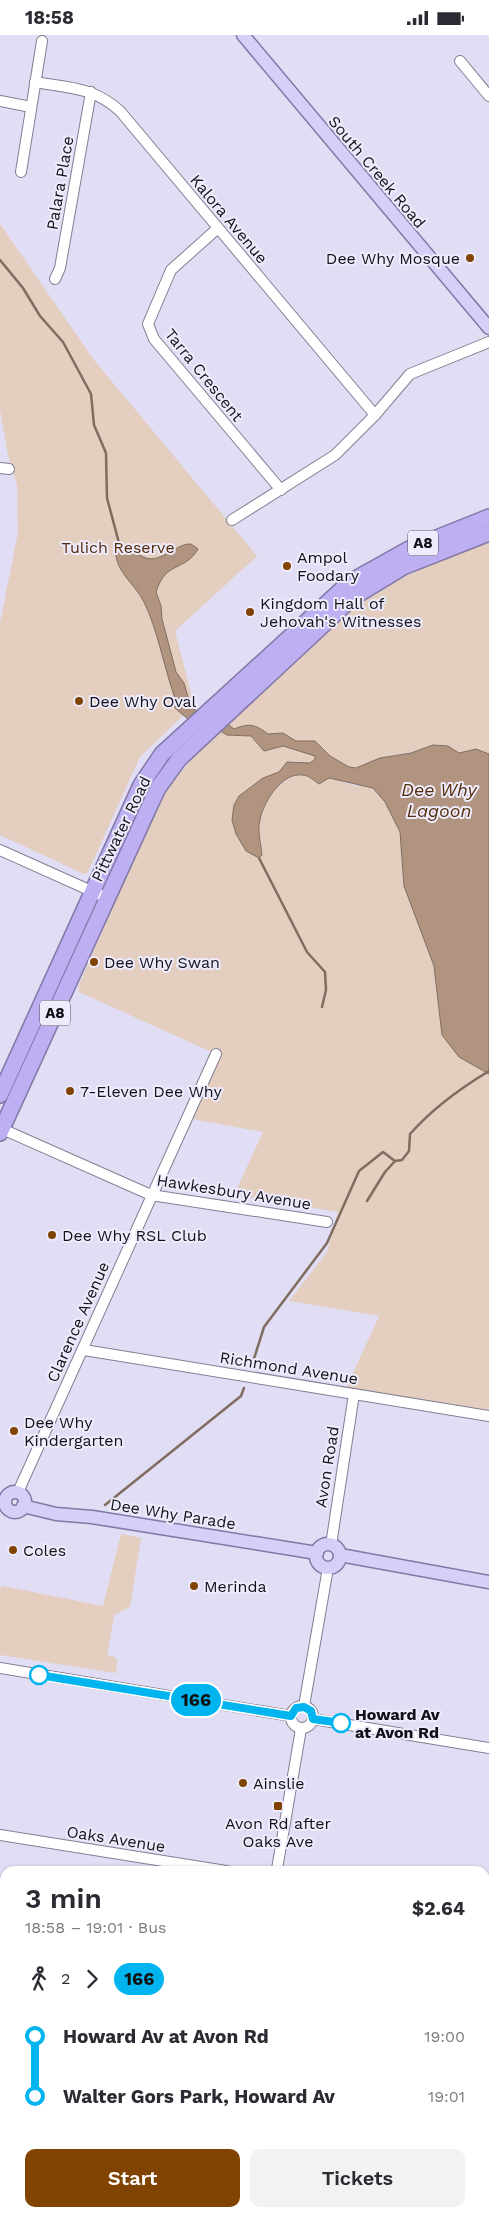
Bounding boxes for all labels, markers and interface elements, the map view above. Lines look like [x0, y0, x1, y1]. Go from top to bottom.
text: 18:58 [25, 6, 74, 29]
street label: South Creek Road [324, 112, 430, 232]
street label: Palara Place [42, 135, 78, 231]
street label: Kalora Avenue [186, 171, 272, 267]
place label: Dee Why Mosque [326, 249, 460, 268]
marker: Dee Why Mosque [464, 252, 476, 264]
street label: Tarra Crescent [161, 325, 247, 425]
road number: A8 [408, 531, 438, 555]
park label: Tulich Reserve [61, 538, 175, 557]
place label: Ampol Foodary [297, 548, 360, 585]
marker: Ampol Foodary [281, 560, 293, 572]
place label: Kingdom Hall of Jehovah's Witnesses [260, 594, 421, 631]
marker: Kingdom Hall of Jehovah's Witnesses [244, 606, 256, 618]
place label: Dee Why Oval [89, 692, 197, 711]
marker: Dee Why Oval [73, 695, 85, 707]
street label: Pittwater Road [87, 773, 155, 885]
water label: Dee Why Lagoon [401, 779, 479, 821]
place label: Dee Why Swan [104, 953, 220, 972]
marker: Dee Why Swan [88, 956, 100, 968]
road number: A8 [40, 1001, 70, 1025]
place label: 7-Eleven Dee Why [80, 1082, 222, 1101]
marker: 7-Eleven Dee Why [64, 1085, 76, 1097]
street label: Hawkesbury Avenue [155, 1170, 313, 1214]
place label: Dee Why RSL Club [62, 1226, 207, 1245]
marker: Dee Why RSL Club [46, 1229, 58, 1241]
street label: Clarence Avenue [43, 1259, 113, 1385]
street label: Richmond Avenue [218, 1348, 360, 1388]
place label: Dee Why Kindergarten [24, 1413, 124, 1450]
marker: Dee Why Kindergarten [8, 1425, 20, 1437]
street label: Avon Road [311, 1425, 343, 1509]
street label: Dee Why Parade [109, 1495, 237, 1533]
place label: Coles [23, 1541, 66, 1560]
marker: Coles [7, 1544, 19, 1556]
place label: Merinda [204, 1577, 267, 1596]
marker: Merinda [188, 1580, 200, 1592]
unlabelled marker [29, 1665, 49, 1685]
line badge: 166 [167, 1684, 225, 1716]
text: 166 [181, 1689, 211, 1710]
place label: Howard Av at Avon Rd [355, 1705, 440, 1742]
marker: Howard Av at Avon Rd [331, 1713, 351, 1733]
place label: Ainslie [253, 1774, 305, 1793]
marker: Ainslie [237, 1777, 249, 1789]
marker: Avon Rd after Oaks Ave [272, 1800, 284, 1812]
place label: Avon Rd after Oaks Ave [225, 1814, 332, 1851]
street label: Oaks Avenue [65, 1822, 167, 1856]
text: 3 min [25, 1882, 102, 1915]
text: $2.64 [412, 1897, 465, 1920]
text: 18:58 – 19:01 · Bus [25, 1918, 167, 1937]
icon: walk [25, 1965, 53, 1993]
icon: forward [78, 1965, 106, 1993]
text: 166 [124, 1968, 154, 1989]
text: 2 [61, 1969, 70, 1988]
text: Howard Av at Avon Rd [63, 2025, 269, 2048]
text: 19:00 [424, 2027, 465, 2046]
text: Walter Gors Park, Howard Av [63, 2085, 335, 2108]
text: 19:01 [428, 2087, 465, 2106]
button: Start [25, 2149, 240, 2207]
button: Tickets [250, 2149, 465, 2207]

